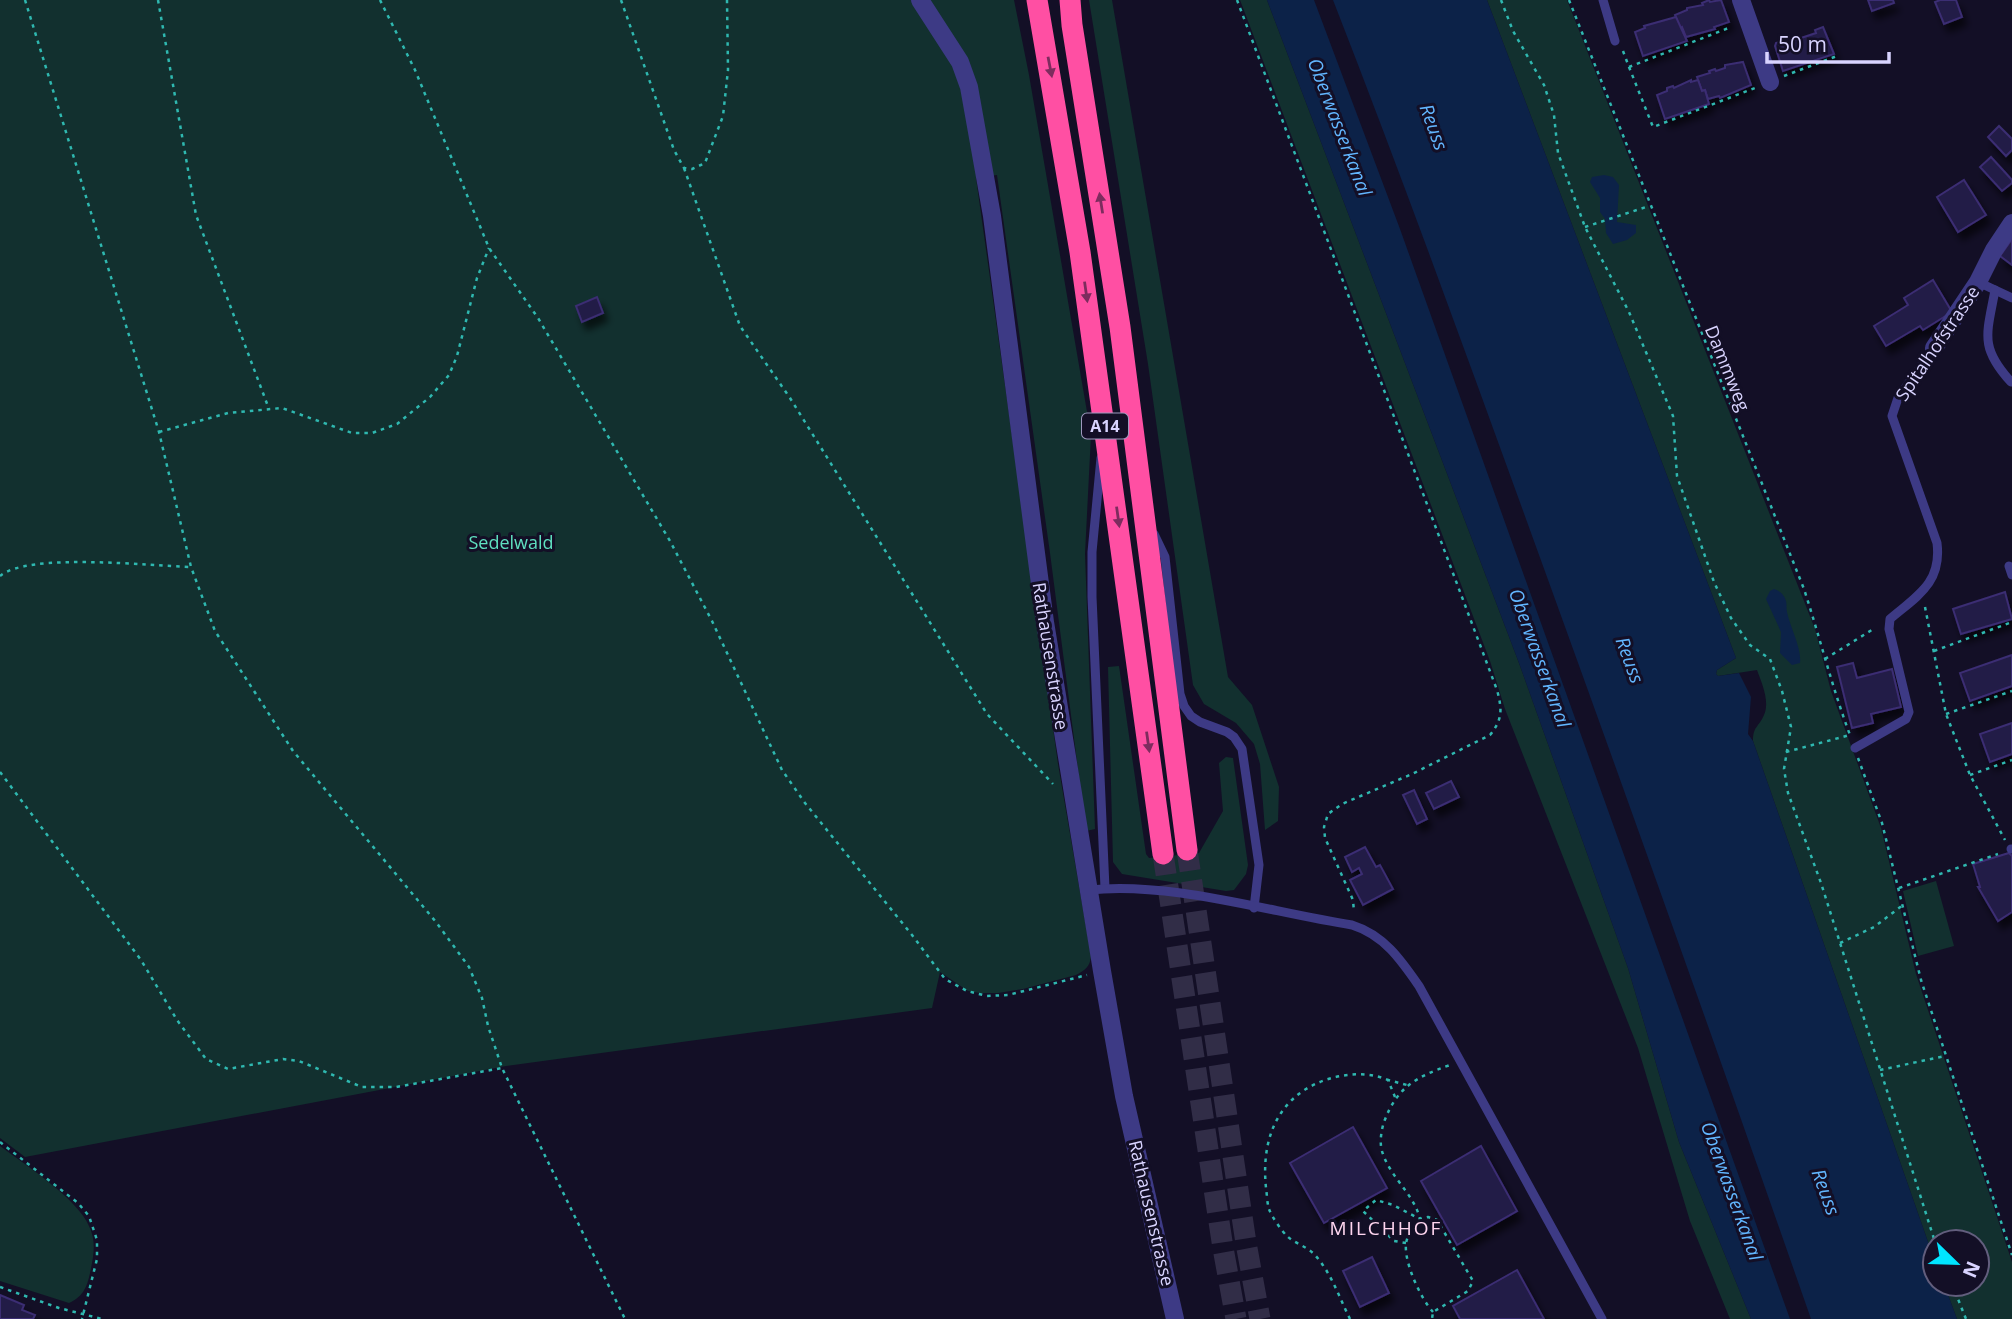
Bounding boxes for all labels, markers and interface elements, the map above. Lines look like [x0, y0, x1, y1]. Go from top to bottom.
scale bar [1767, 21, 1890, 65]
text: 50 m [1778, 30, 1827, 58]
water label: Oberwasserkanal [1302, 54, 1379, 201]
one-way arrow [1045, 56, 1056, 78]
water label: Reuss [1414, 100, 1454, 154]
one-way arrow [1095, 192, 1106, 214]
one-way arrow [1081, 281, 1092, 303]
street label: Spitalhofstrasse [1890, 281, 1984, 405]
street label: Dammweg [1700, 322, 1756, 415]
road number: A14 [1082, 414, 1128, 438]
one-way arrow [1112, 506, 1123, 528]
park label: Sedelwald [468, 530, 554, 554]
street label: Rathausenstrasse [1027, 581, 1075, 731]
water label: Oberwasserkanal [1503, 585, 1578, 732]
water label: Reuss [1610, 633, 1650, 687]
one-way arrow [1143, 732, 1154, 754]
water label: Oberwasserkanal [1695, 1118, 1770, 1265]
street label: Rathausenstrasse [1124, 1138, 1180, 1288]
water label: Reuss [1806, 1165, 1846, 1219]
district label: MILCHHOF [1330, 1215, 1442, 1241]
north arrow [1921, 1228, 1991, 1298]
text: N [1957, 1257, 1987, 1282]

